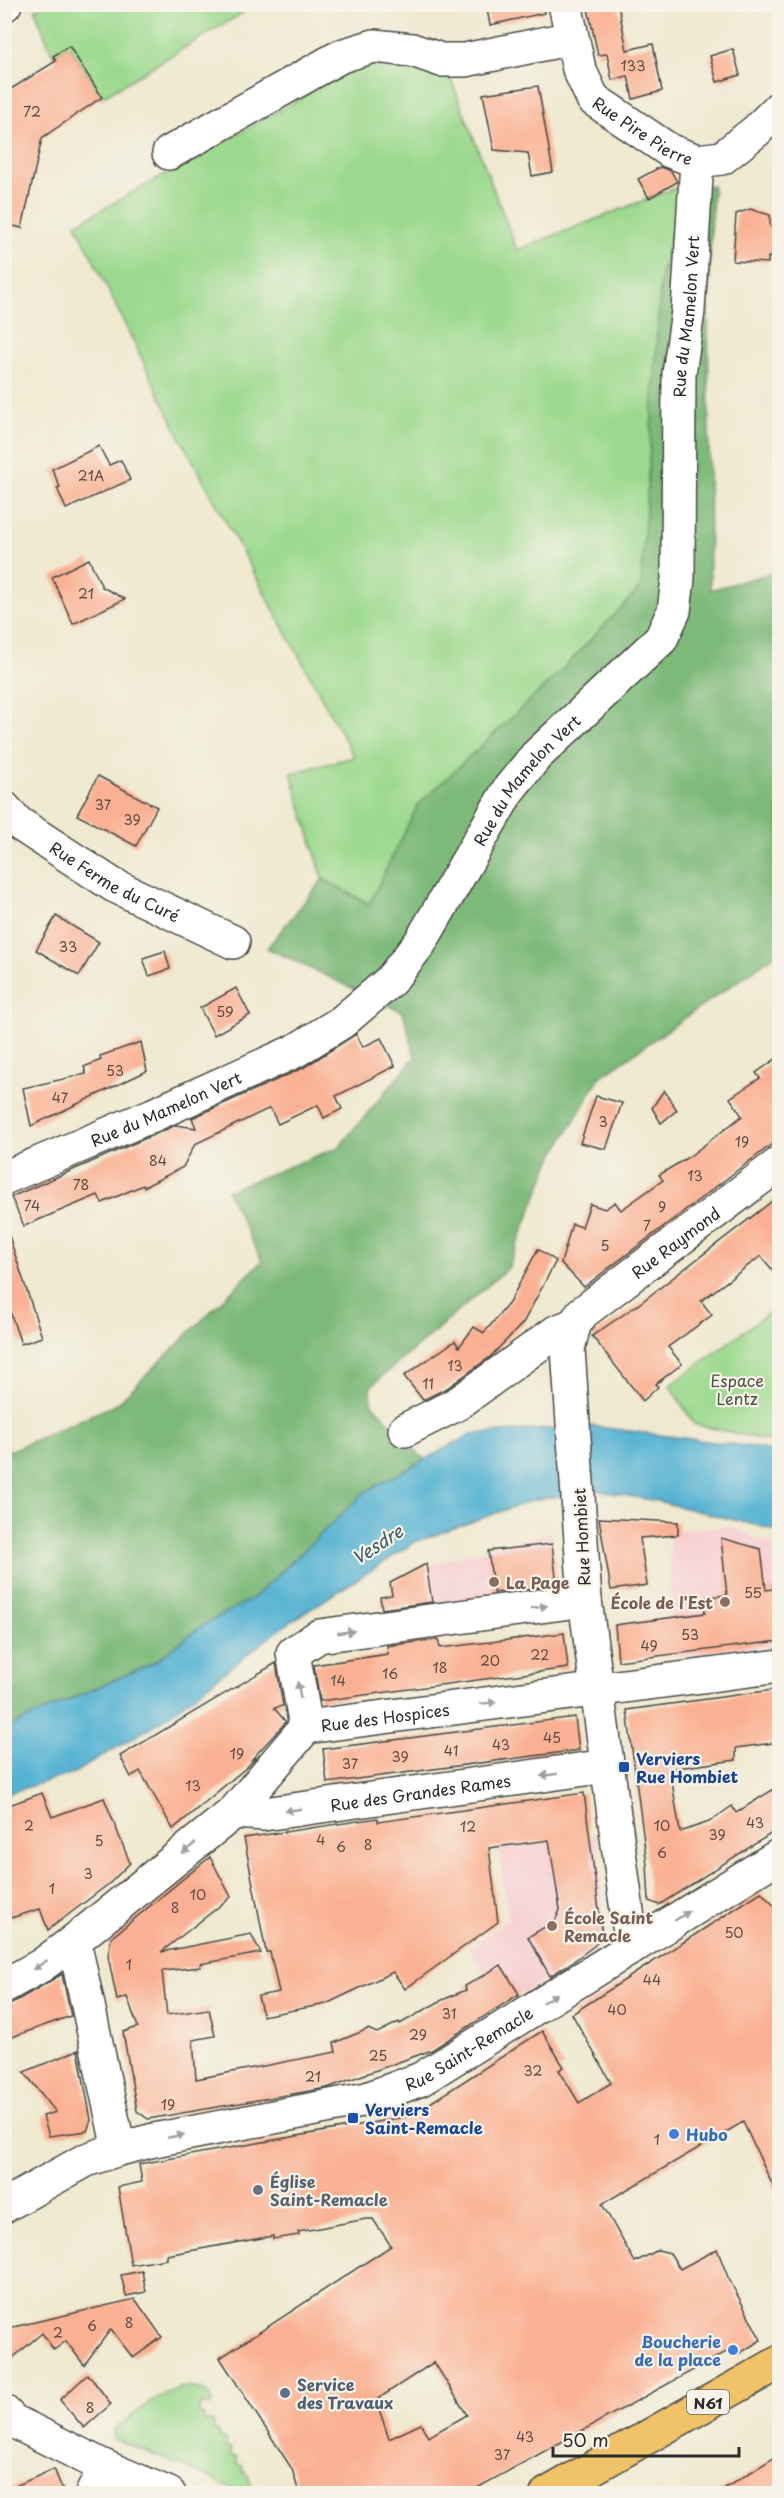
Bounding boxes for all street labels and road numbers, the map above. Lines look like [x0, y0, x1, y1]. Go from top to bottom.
street label: Rue Pire Pierre [588, 90, 696, 170]
street label: Rue du Mamelon Vert [667, 234, 705, 397]
street label: Rue du Mamelon Vert [467, 708, 586, 850]
street label: Rue Ferme du Curé [45, 835, 184, 927]
street label: Rue du Mamelon Vert [87, 1065, 245, 1152]
street label: Rue Raymond [626, 1201, 725, 1284]
street label: Rue Hombiet [566, 1487, 596, 1586]
street label: Rue des Hospices [319, 1697, 451, 1737]
street label: Rue des Grandes Rames [329, 1768, 512, 1817]
street label: Rue Saint-Remacle [401, 2000, 537, 2096]
road number: N61 [687, 2390, 729, 2414]

